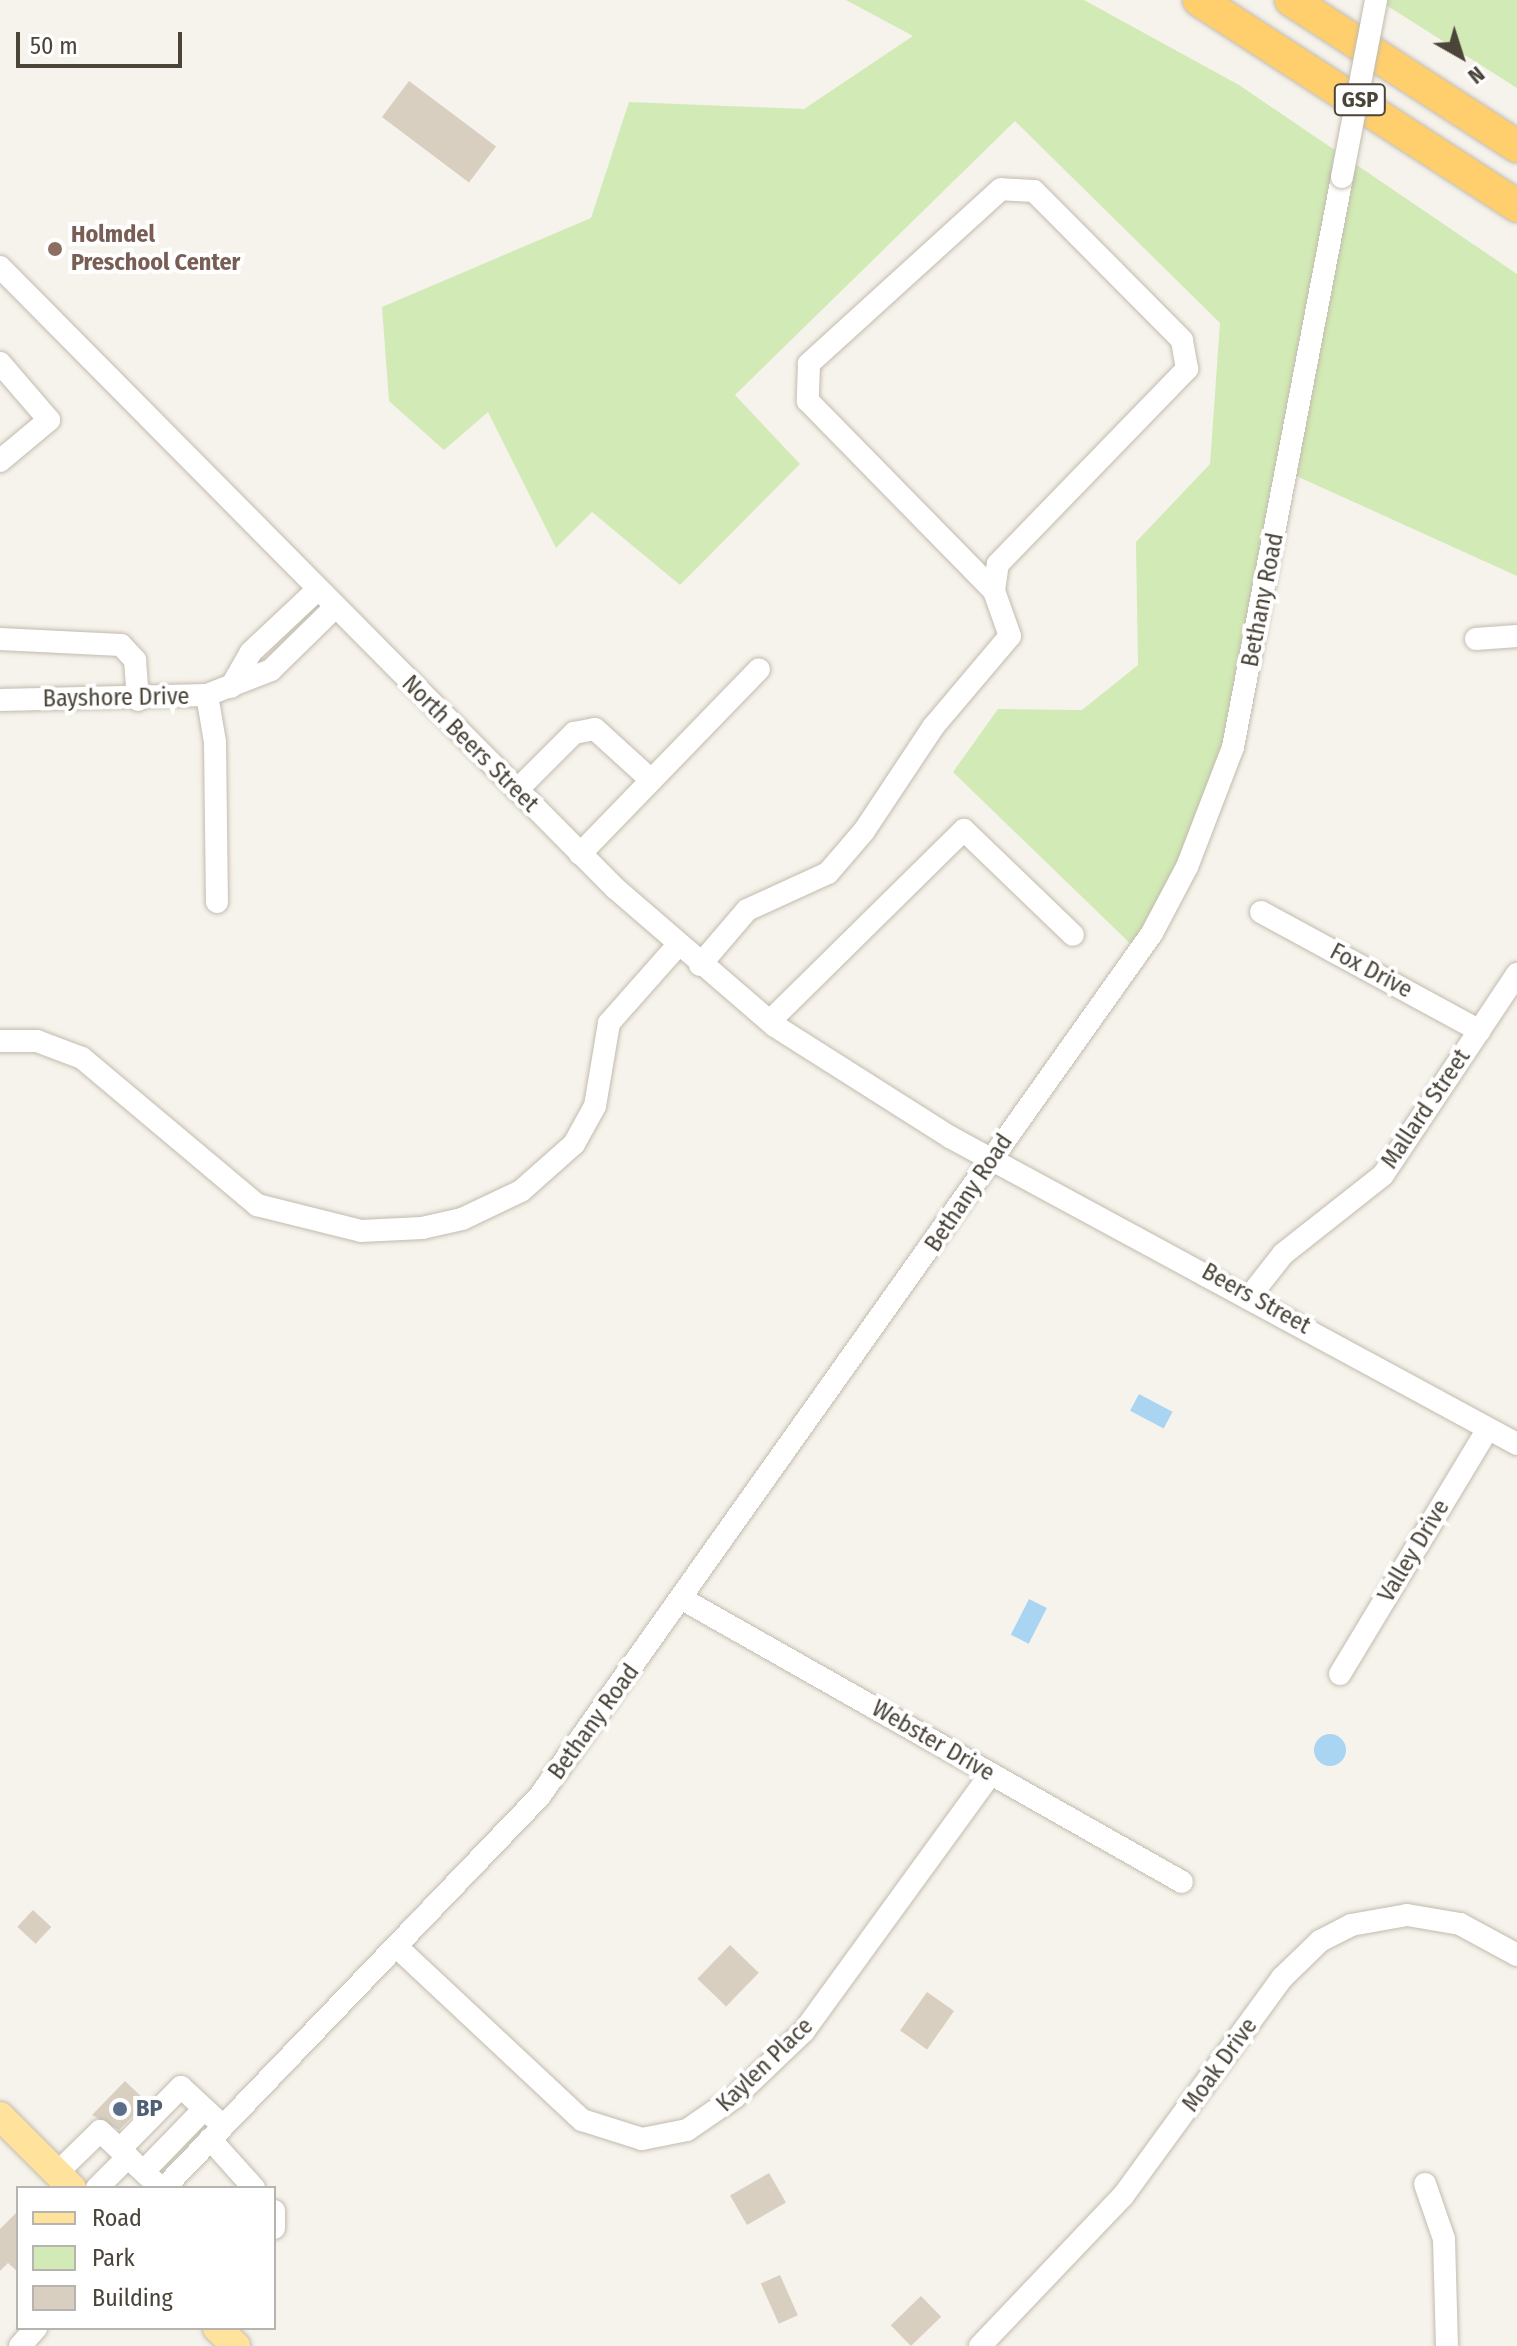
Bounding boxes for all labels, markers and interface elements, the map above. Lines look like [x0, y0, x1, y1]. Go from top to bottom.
scale bar [20, 16, 186, 66]
north arrow [1421, 16, 1501, 96]
text: 50 m [30, 32, 78, 60]
text: N [1463, 60, 1490, 90]
road number: GSP [1332, 82, 1388, 118]
place label: Holmdel Preschool Center [71, 221, 240, 277]
marker: Holmdel Preschool Center [46, 240, 64, 258]
street label: Bethany Road [1236, 531, 1290, 669]
street label: North Beers Street [396, 670, 544, 818]
street label: Bayshore Drive [42, 682, 190, 714]
street label: Fox Drive [1325, 937, 1417, 1005]
street label: Mallard Street [1375, 1044, 1477, 1174]
street label: Bethany Road [919, 1129, 1019, 1257]
street label: Beers Street [1197, 1257, 1315, 1341]
street label: Valley Drive [1372, 1495, 1456, 1607]
street label: Bethany Road [542, 1659, 646, 1785]
street label: Webster Drive [867, 1694, 999, 1788]
street label: Kaylen Place [711, 2012, 819, 2118]
street label: Moak Drive [1176, 2012, 1264, 2118]
place label: BP [136, 2095, 162, 2123]
marker: BP [111, 2100, 129, 2118]
legend [16, 2186, 276, 2330]
text: Road [92, 2204, 142, 2232]
text: Park [92, 2244, 135, 2272]
text: Building [92, 2284, 173, 2312]

